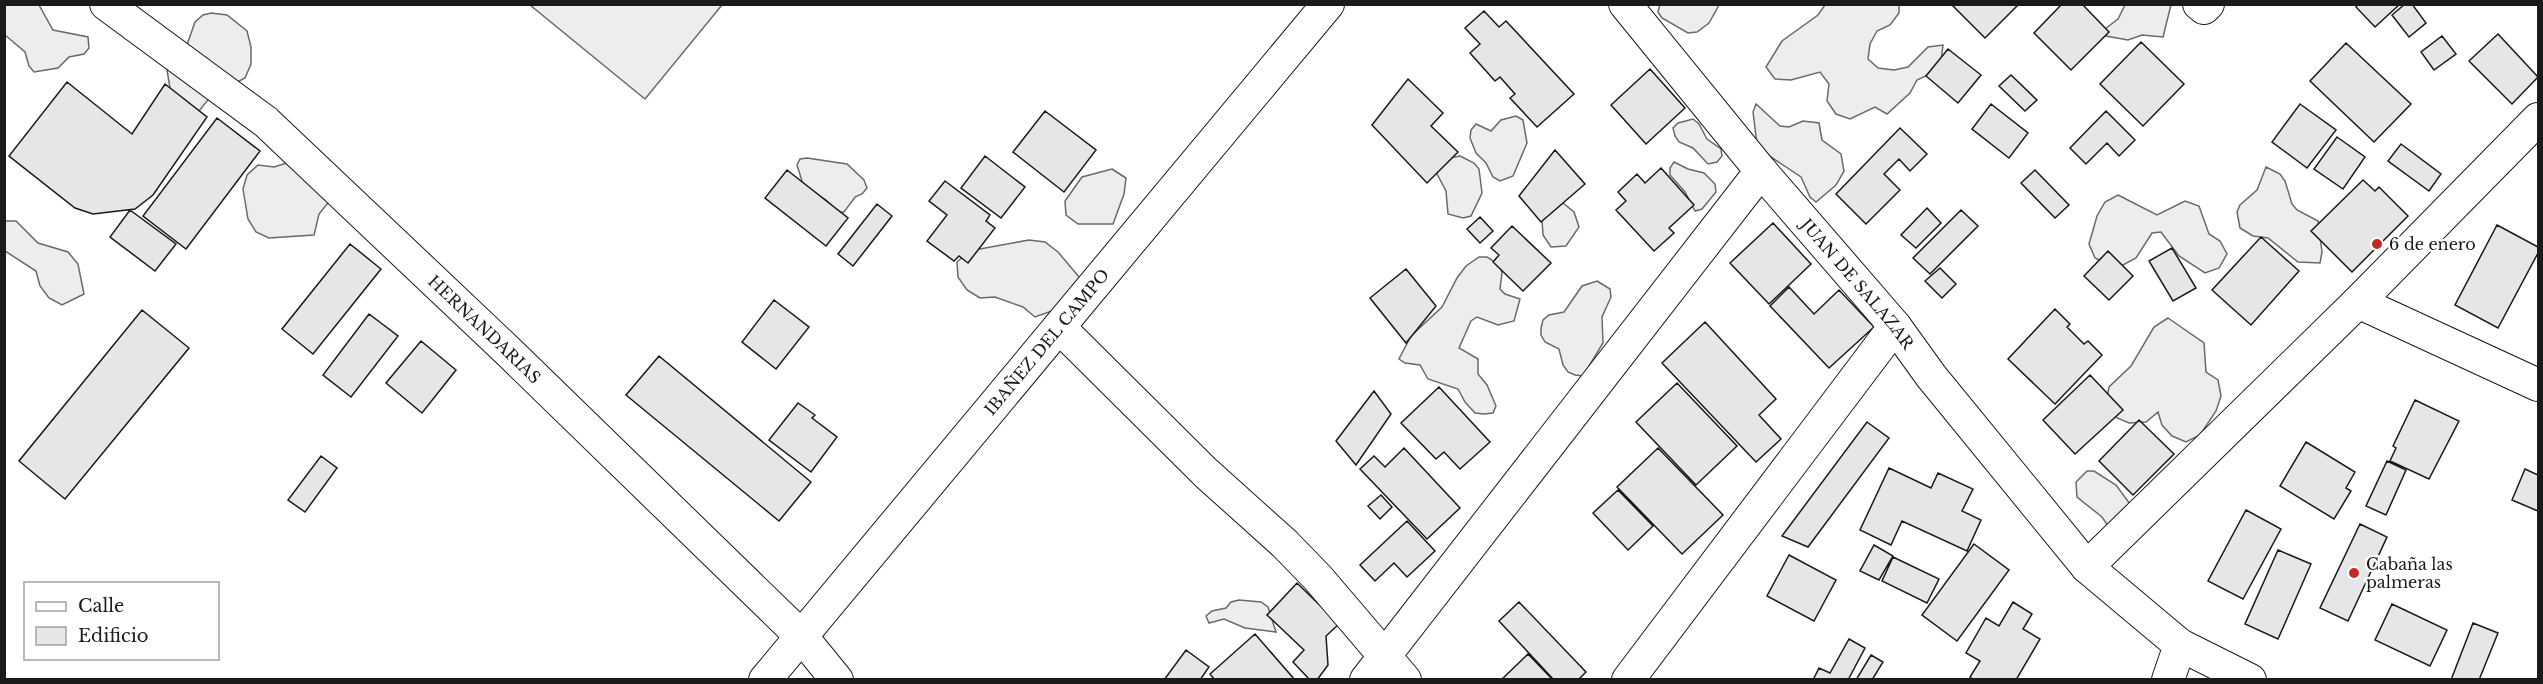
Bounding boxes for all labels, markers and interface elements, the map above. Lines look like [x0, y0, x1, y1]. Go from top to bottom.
street label: JUAN DE SALAZAR [1795, 213, 1919, 354]
place label: 6 de enero [2389, 234, 2476, 254]
marker: 6 de enero [2370, 237, 2384, 251]
street label: IBAÑEZ DEL CAMPO [980, 265, 1113, 419]
street label: HERNANDARIAS [424, 271, 545, 388]
place label: Cabaña las palmeras [2366, 554, 2453, 592]
marker: Cabaña las palmeras [2347, 566, 2361, 580]
legend [24, 582, 219, 660]
text: Calle [78, 595, 124, 617]
text: Edificio [78, 625, 149, 647]

